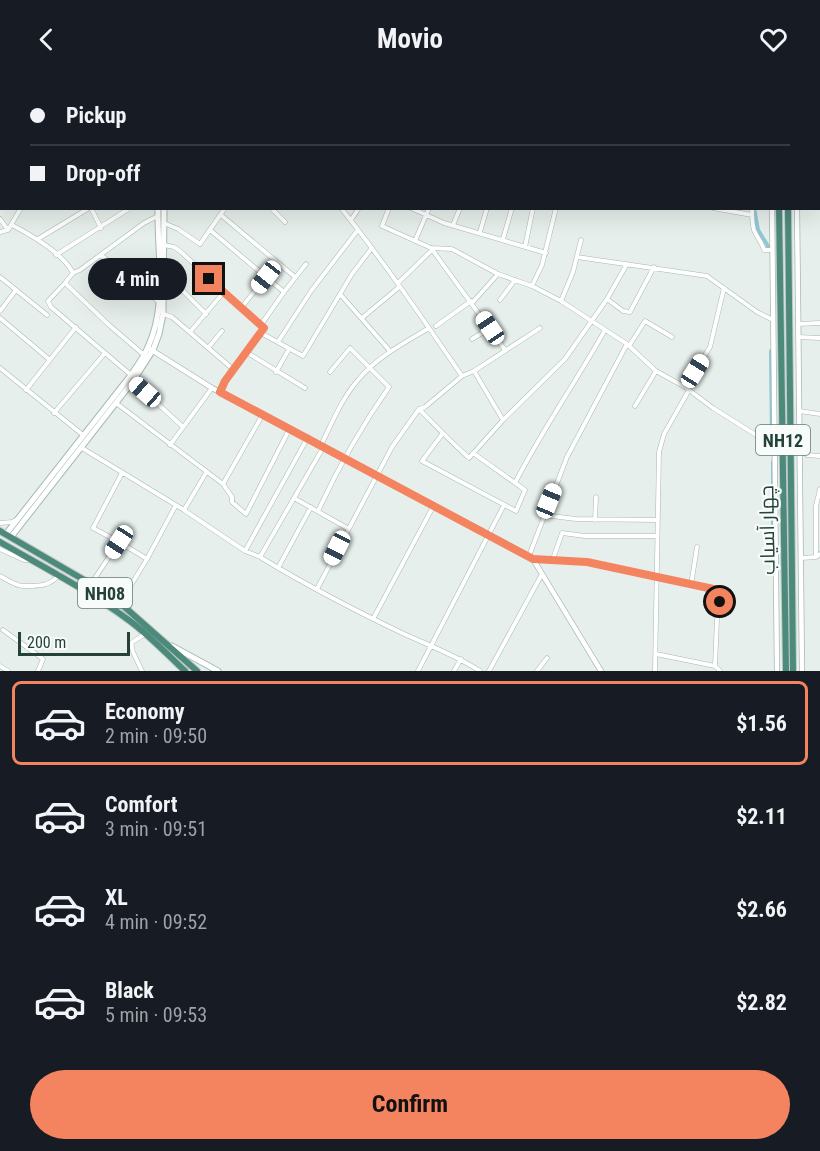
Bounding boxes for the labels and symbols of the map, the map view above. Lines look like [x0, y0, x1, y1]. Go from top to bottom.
car [248, 257, 284, 297]
callout: 4 min [89, 258, 188, 300]
route end [195, 265, 222, 292]
car [472, 308, 508, 348]
car [678, 351, 712, 391]
car [126, 373, 164, 411]
road number: NH12 [756, 425, 810, 455]
car [534, 481, 564, 521]
street label: چهار آسیاب [754, 485, 781, 575]
car [102, 522, 136, 562]
car [321, 528, 353, 568]
road number: NH08 [78, 578, 132, 608]
route start [706, 588, 733, 615]
scale bar [18, 629, 130, 656]

